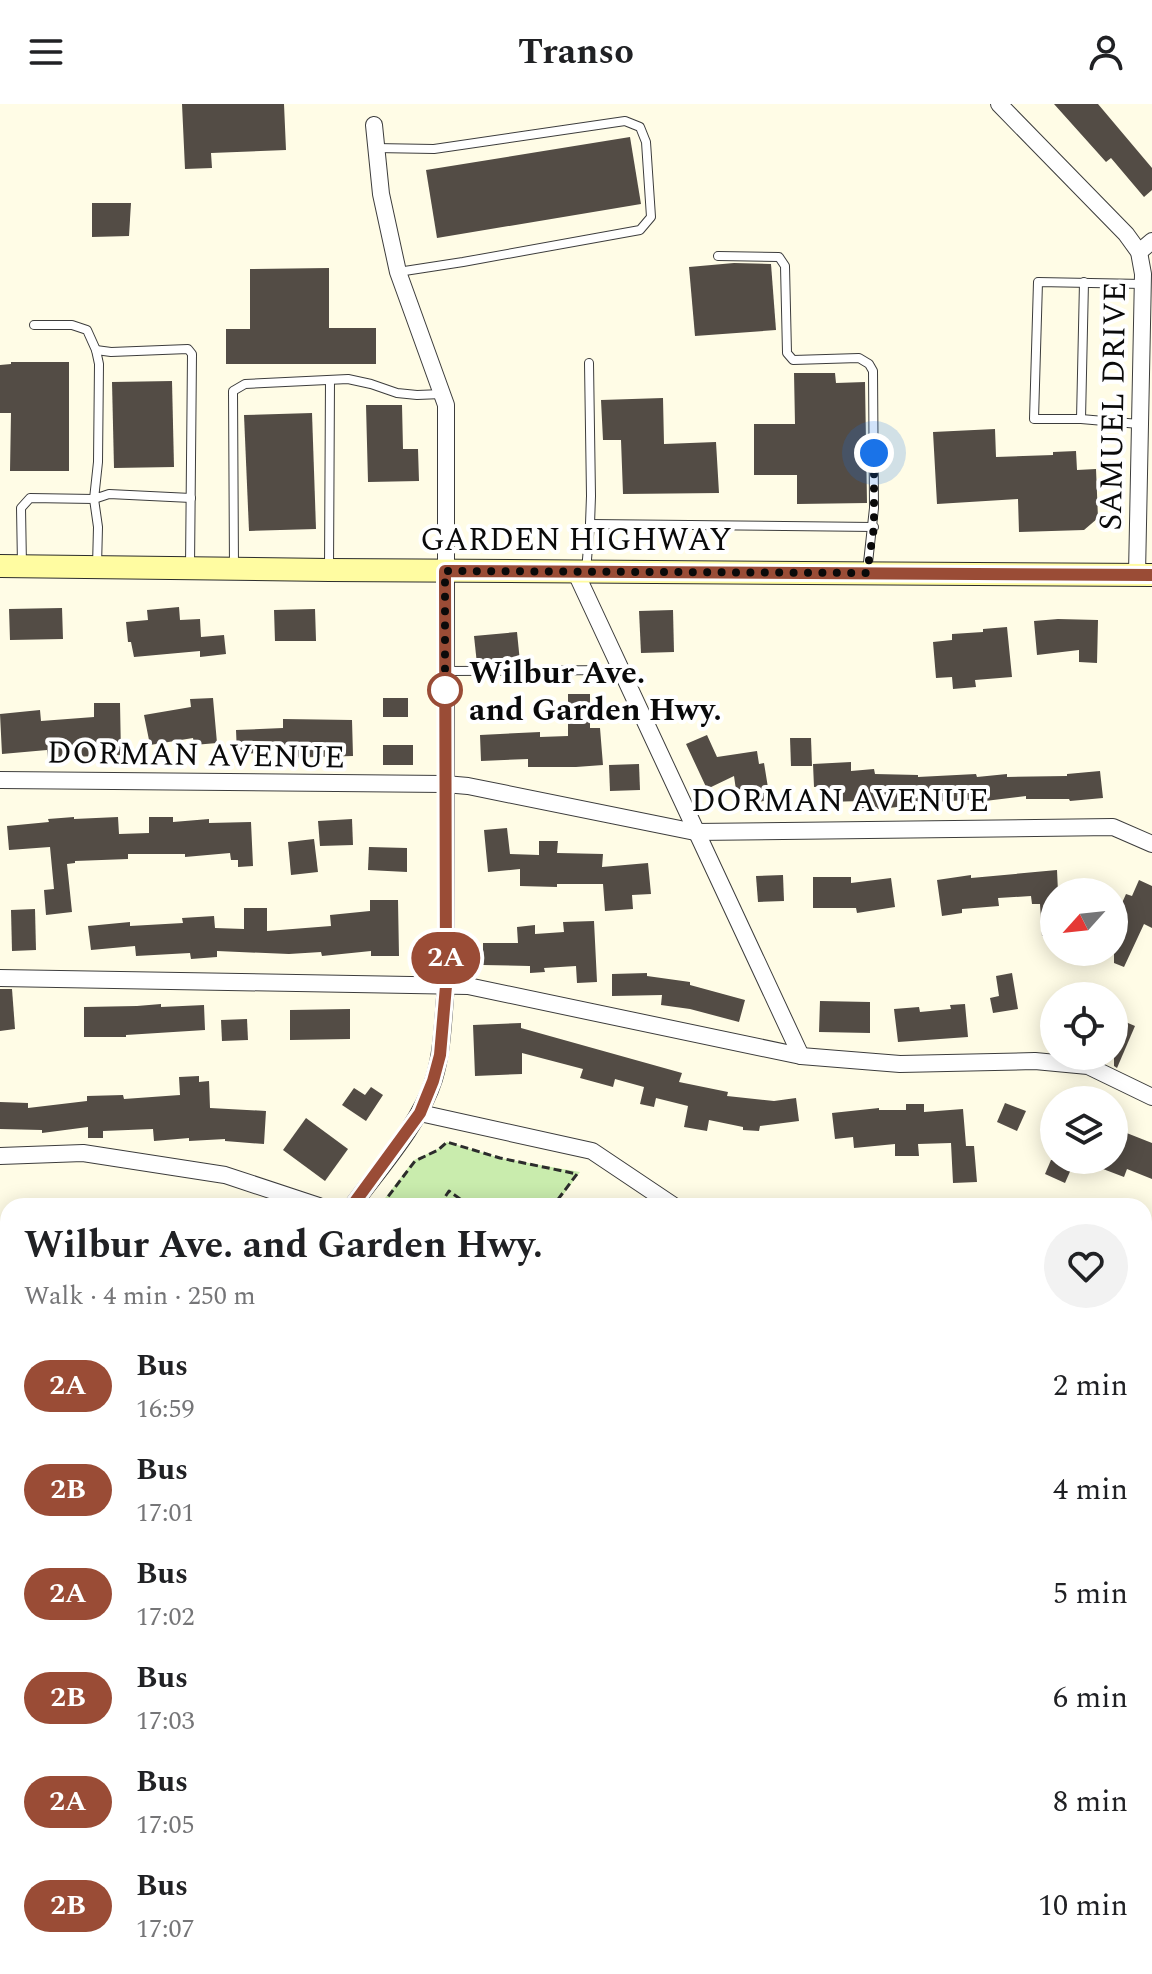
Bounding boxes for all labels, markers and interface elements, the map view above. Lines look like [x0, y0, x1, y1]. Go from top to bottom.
text: Transo [518, 25, 634, 80]
icon: menu [24, 30, 68, 74]
icon: person [1084, 30, 1128, 74]
street label: SAMUEL DRIVE [1087, 281, 1140, 531]
your location [854, 433, 894, 473]
street label: GARDEN HIGHWAY [420, 516, 732, 565]
place label: Wilbur Ave. and Garden Hwy. [469, 649, 722, 735]
marker: Wilbur Ave. and Garden Hwy. [428, 673, 462, 707]
street label: DORMAN AVENUE [47, 728, 345, 783]
street label: DORMAN AVENUE [691, 777, 989, 826]
north arrow [1040, 878, 1128, 966]
map controls [1040, 878, 1128, 1174]
line badge: 2A [410, 932, 482, 984]
text: 2A [427, 936, 465, 979]
button: locate [1040, 982, 1128, 1070]
button: layers [1040, 1086, 1128, 1174]
text: Wilbur Ave. and Garden Hwy. [24, 1217, 543, 1275]
button: heart [1044, 1224, 1128, 1308]
text: Walk · 4 min · 250 m [24, 1276, 256, 1316]
text: Bus [136, 1343, 188, 1389]
text: 2 min [1053, 1363, 1128, 1409]
text: 2A [49, 1364, 87, 1407]
text: 16:59 [136, 1389, 195, 1429]
text: Bus [136, 1447, 188, 1493]
text: 4 min [1053, 1467, 1128, 1513]
text: 2B [50, 1468, 86, 1511]
text: 17:01 [136, 1493, 195, 1533]
text: Bus [136, 1551, 188, 1597]
text: 5 min [1053, 1571, 1128, 1617]
text: 2A [49, 1572, 87, 1615]
text: 17:02 [136, 1597, 195, 1637]
text: Bus [136, 1655, 188, 1701]
text: 6 min [1053, 1675, 1128, 1721]
text: 2B [50, 1676, 86, 1719]
text: 17:03 [136, 1701, 195, 1741]
text: Bus [136, 1759, 188, 1805]
text: 8 min [1053, 1779, 1128, 1825]
text: 2A [49, 1780, 87, 1823]
text: 17:05 [136, 1805, 195, 1845]
text: Bus [136, 1863, 188, 1909]
text: 10 min [1038, 1883, 1128, 1929]
text: 2B [50, 1884, 86, 1927]
text: 17:07 [136, 1909, 195, 1949]

